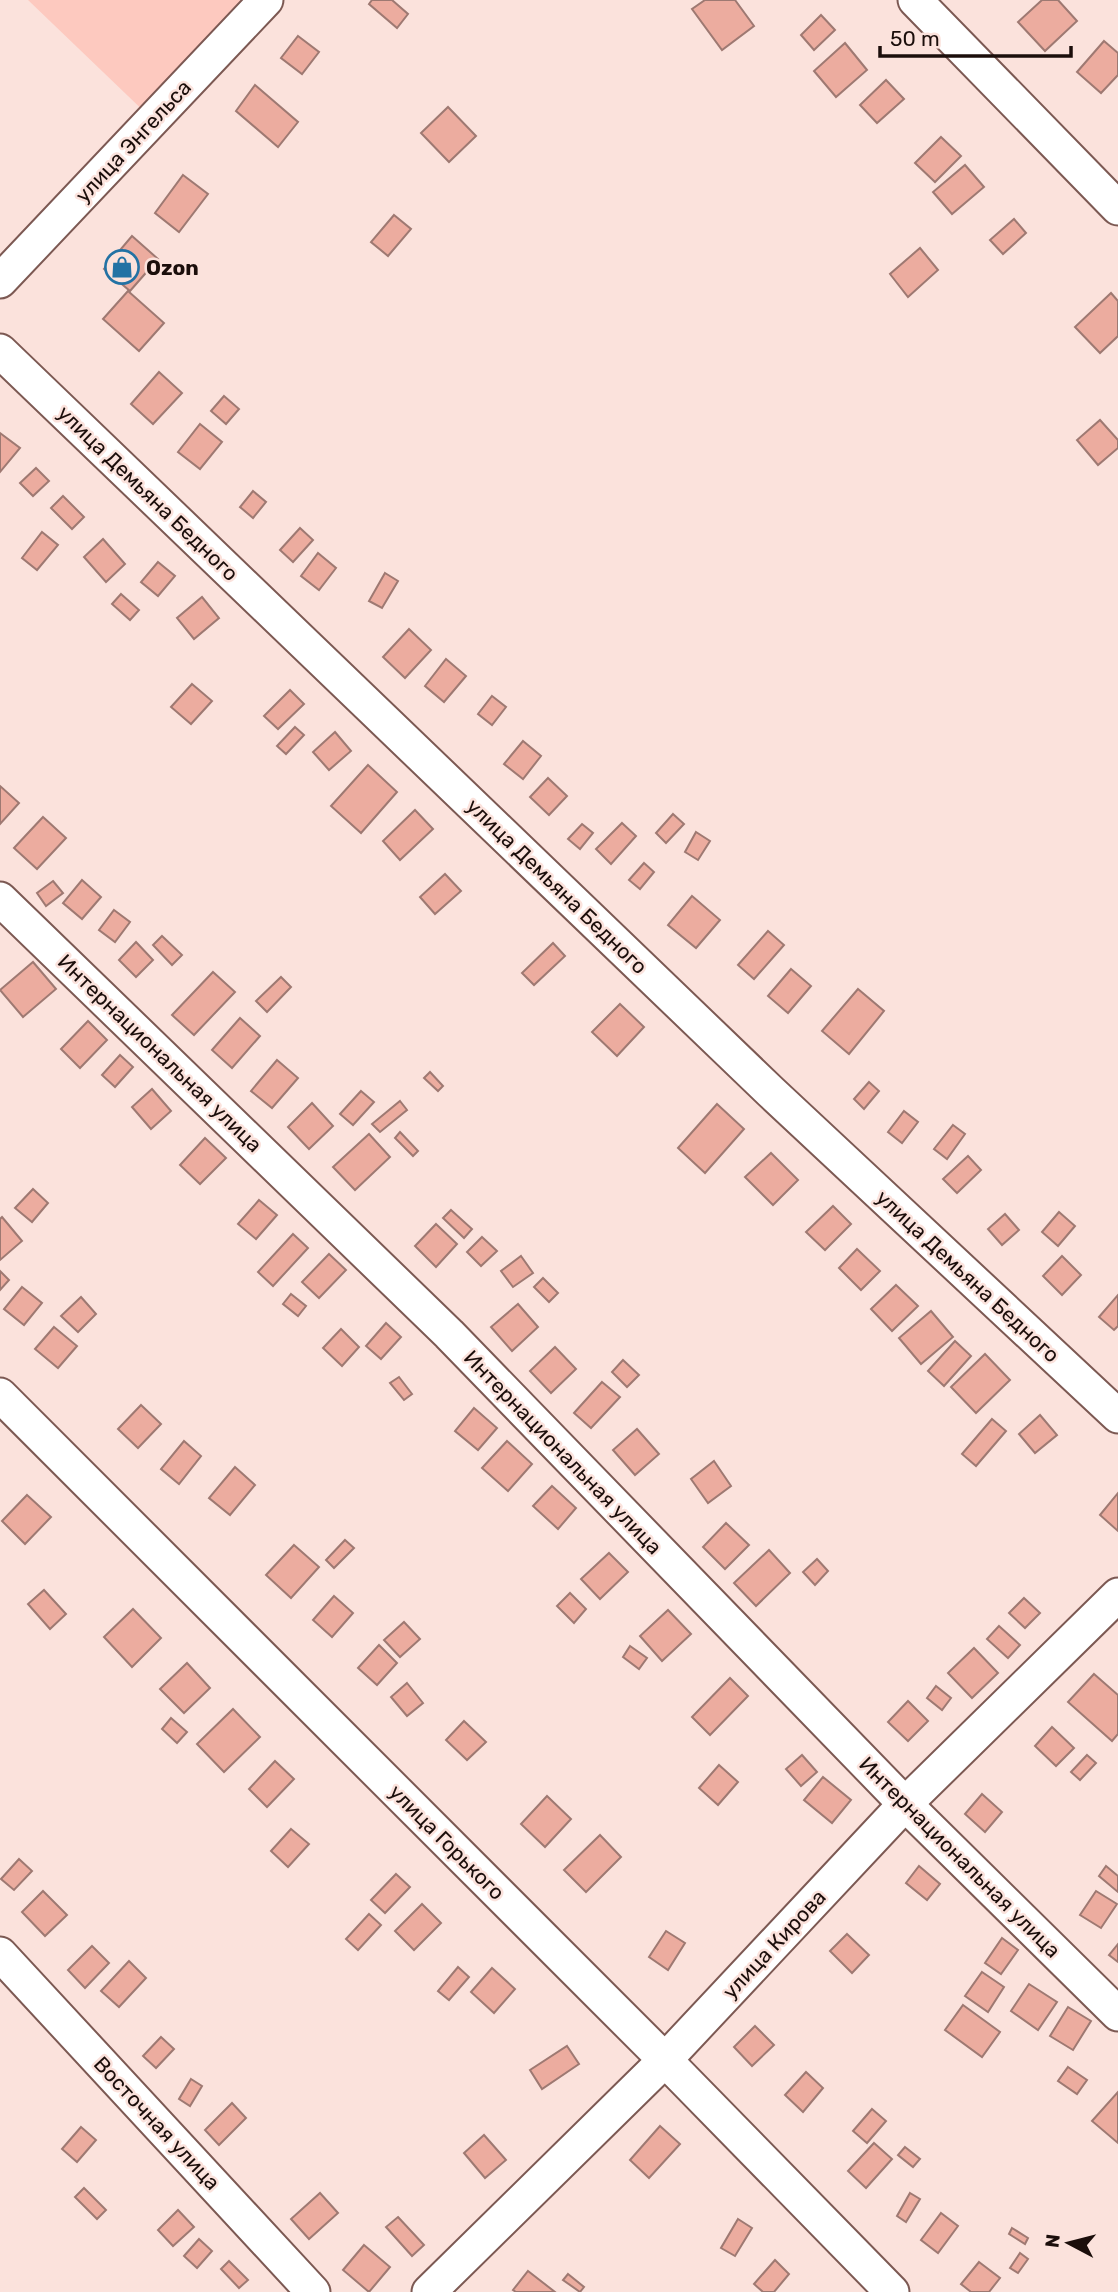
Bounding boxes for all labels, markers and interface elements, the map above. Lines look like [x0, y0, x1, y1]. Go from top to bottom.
scale bar [880, 14, 1071, 58]
text: 50 m [890, 26, 940, 51]
street label: улица Энгельса [70, 75, 196, 207]
shop icon: Ozon [103, 248, 141, 286]
place label: Ozon [146, 255, 199, 280]
street label: улица Демьяна Бедного [52, 400, 244, 586]
street label: улица Демьяна Бедного [461, 793, 653, 979]
street label: Интернациональная улица [53, 949, 267, 1157]
street label: улица Демьяна Бедного [871, 1185, 1065, 1367]
street label: Интернациональная улица [459, 1345, 667, 1559]
street label: Интернациональная улица [854, 1751, 1066, 1963]
street label: улица Горького [384, 1779, 510, 1905]
street label: улица Кирова [717, 1884, 831, 2004]
street label: Восточная улица [89, 2051, 225, 2195]
north arrow [1034, 2208, 1104, 2278]
text: N [1040, 2233, 1065, 2249]

